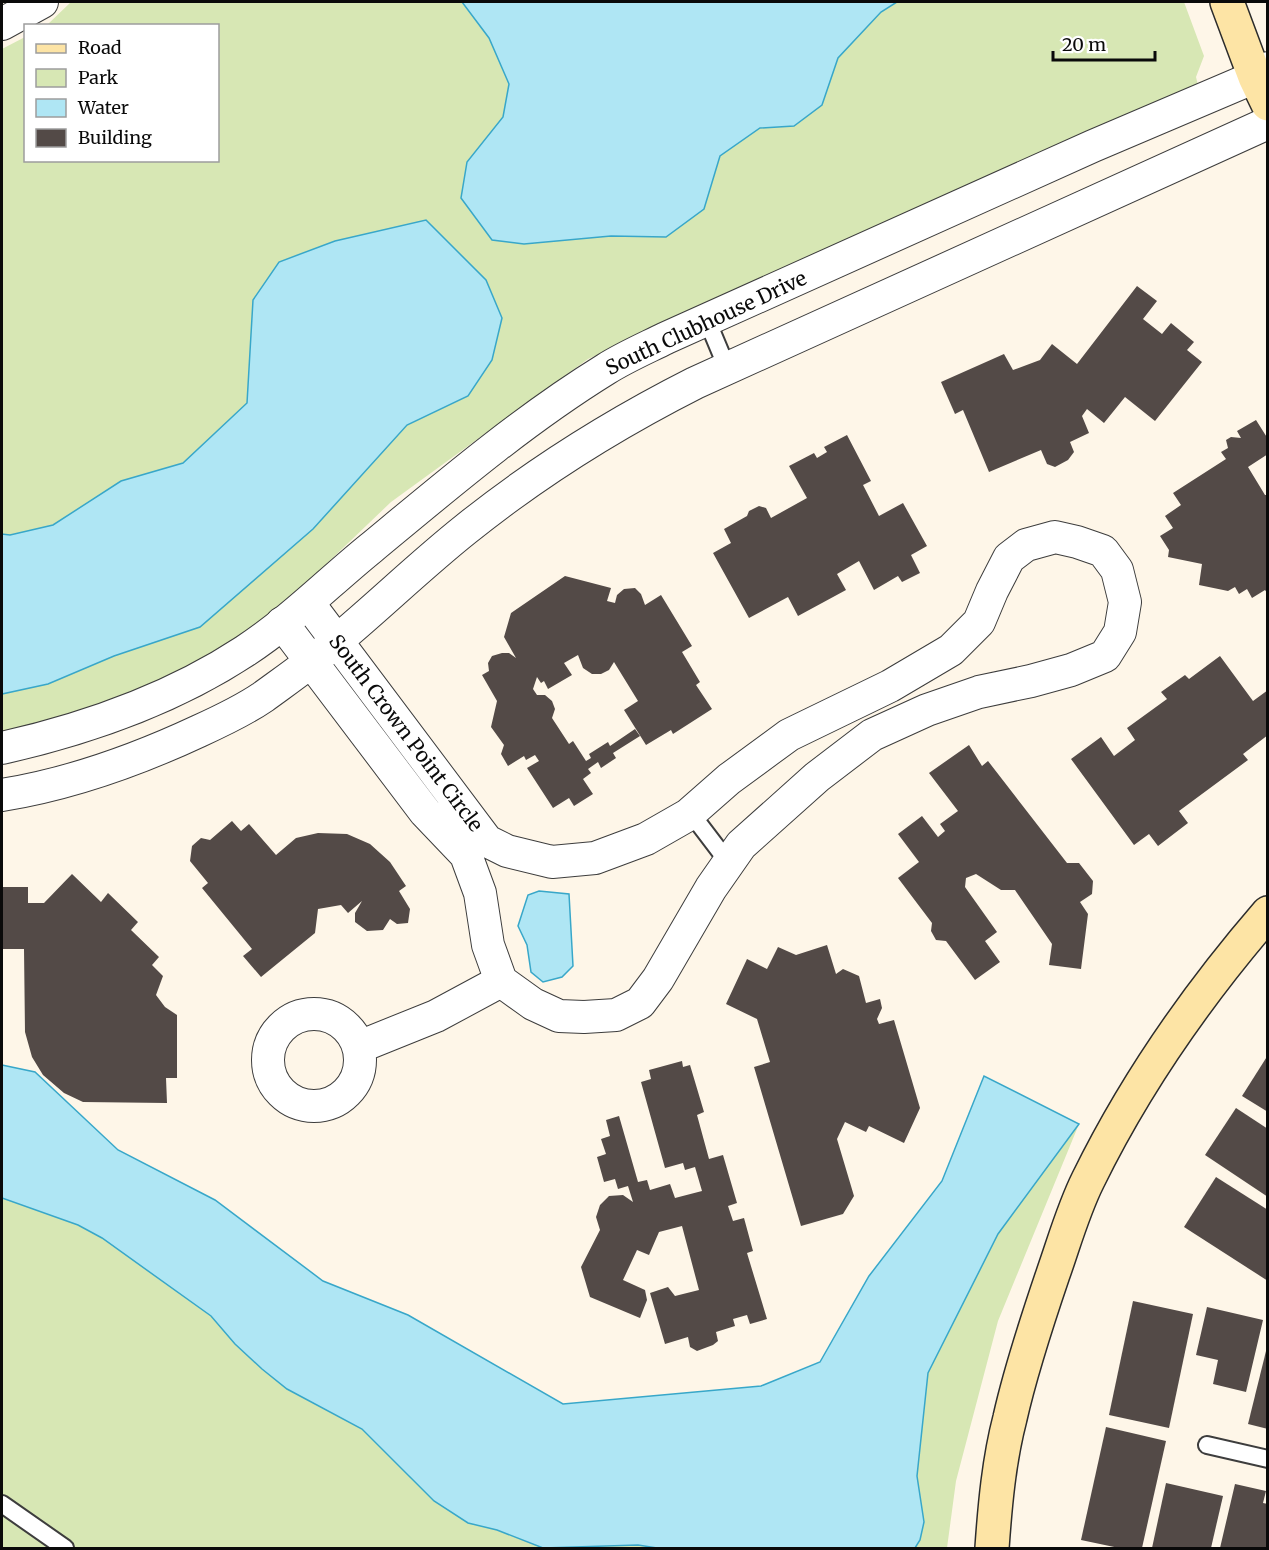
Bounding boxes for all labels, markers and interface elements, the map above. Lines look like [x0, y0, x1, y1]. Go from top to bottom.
legend [24, 24, 219, 162]
scale bar [1053, 24, 1155, 62]
text: 20 m [1062, 33, 1106, 56]
text: Road [78, 36, 122, 59]
text: Park [78, 66, 119, 89]
text: Water [77, 96, 129, 119]
text: Building [78, 126, 152, 149]
street label: South Clubhouse Drive [601, 265, 810, 380]
street label: South Crown Point Circle [324, 629, 489, 836]

